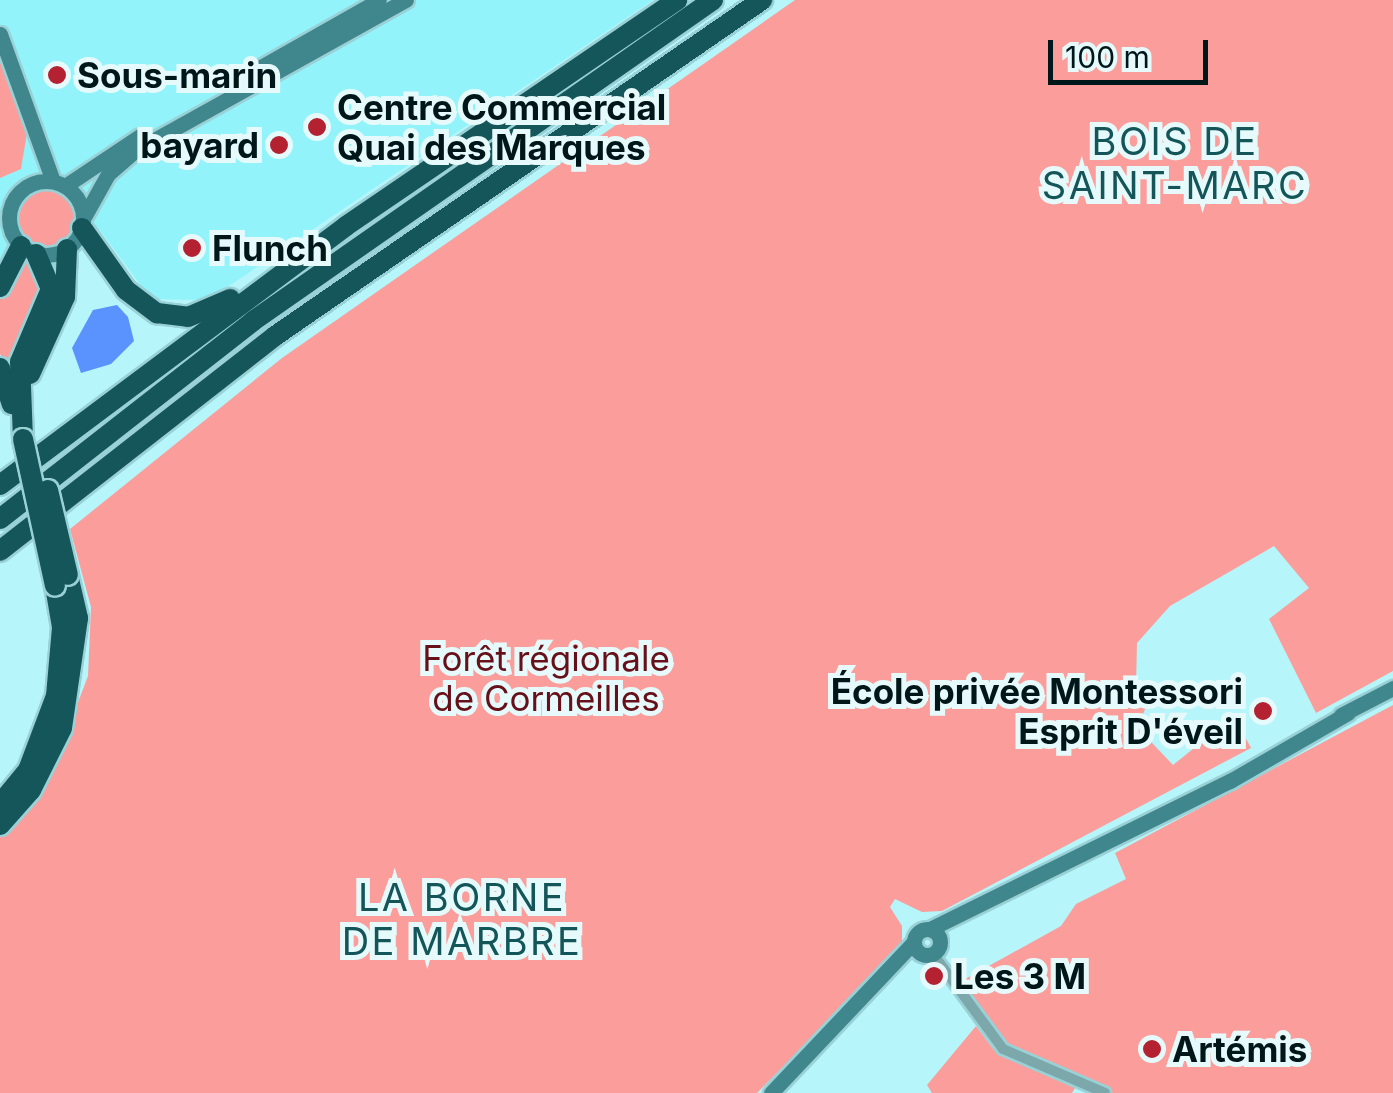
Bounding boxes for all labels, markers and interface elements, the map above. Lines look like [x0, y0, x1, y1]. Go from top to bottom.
scale bar [1053, 20, 1213, 82]
text: 100 m [1065, 39, 1150, 75]
place label: Sous-marin [77, 54, 277, 96]
marker: Sous-marin [46, 64, 68, 86]
place label: Centre Commercial Quai des Marques [337, 86, 666, 168]
marker: Centre Commercial Quai des Marques [306, 116, 328, 138]
district label: BOIS DE SAINT-MARC [1042, 119, 1308, 208]
place label: bayard [140, 124, 259, 166]
marker: bayard [268, 134, 290, 156]
place label: Flunch [212, 227, 328, 269]
marker: Flunch [181, 237, 203, 259]
park label: Forêt régionale de Cormeilles [422, 637, 670, 719]
place label: École privée Montessori Esprit D'éveil [831, 670, 1243, 752]
marker: École privée Montessori Esprit D'éveil [1252, 700, 1274, 722]
district label: LA BORNE DE MARBRE [342, 875, 582, 964]
place label: Les 3 M [954, 955, 1086, 997]
marker: Les 3 M [923, 965, 945, 987]
place label: Artémis [1172, 1028, 1307, 1070]
marker: Artémis [1141, 1038, 1163, 1060]

